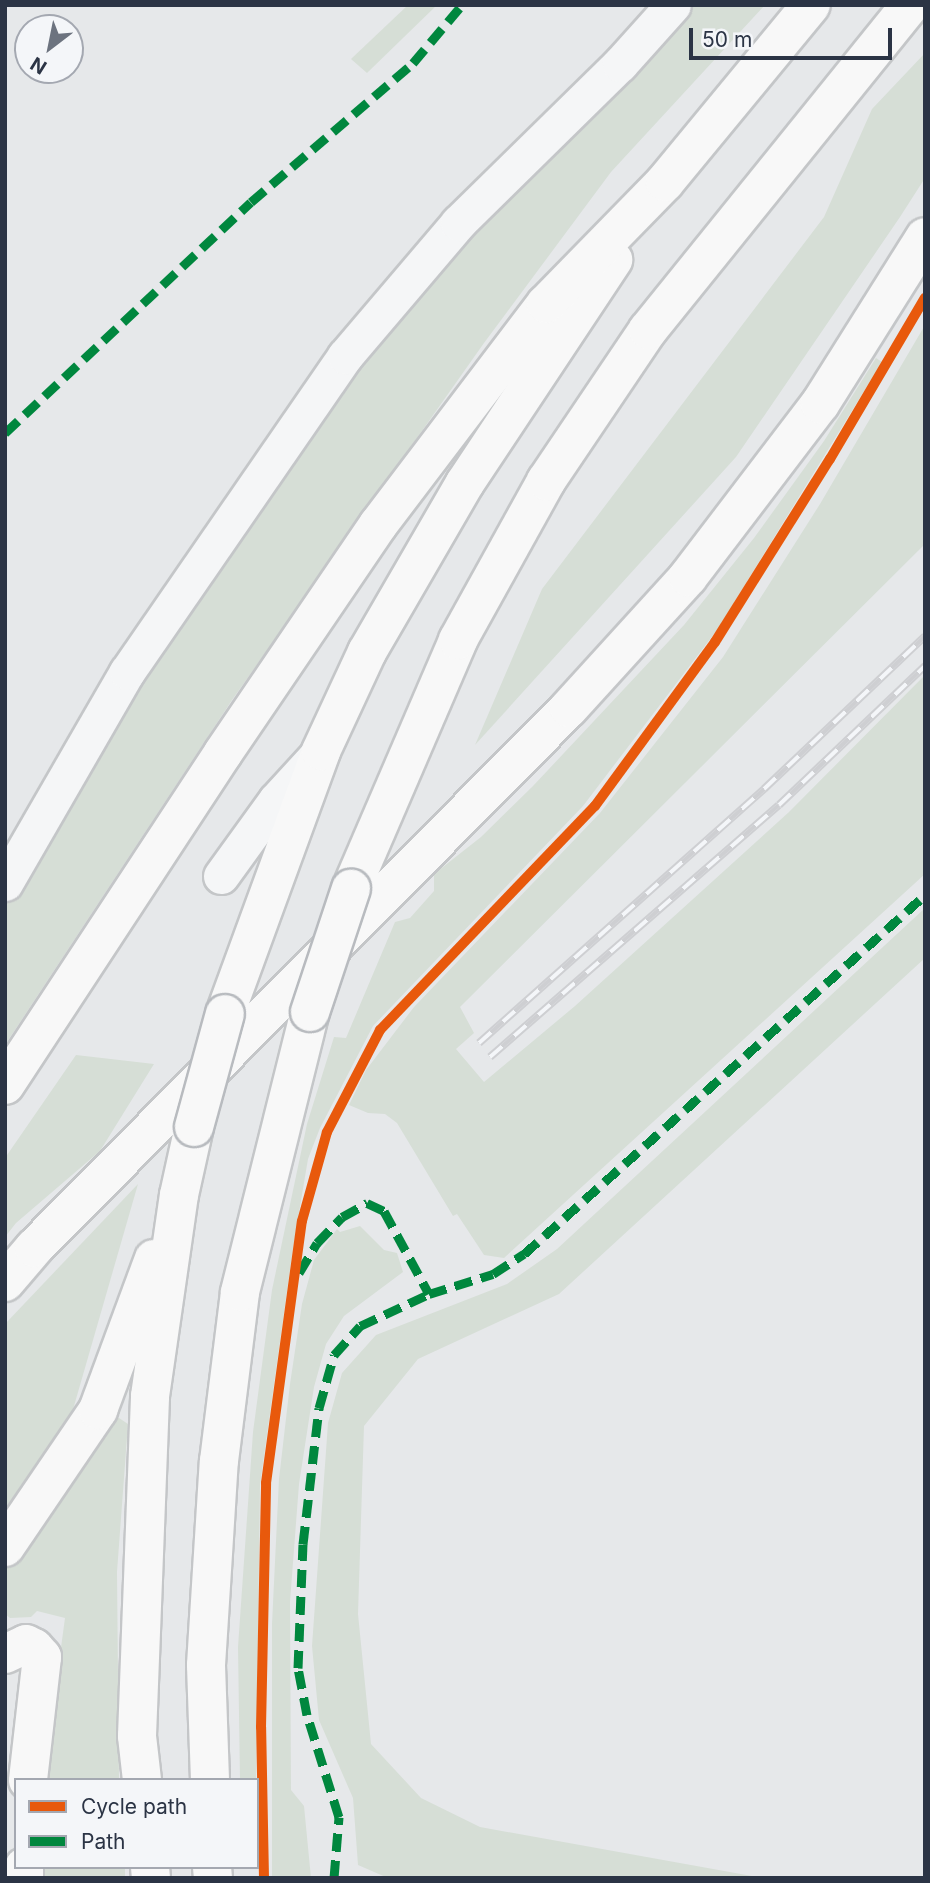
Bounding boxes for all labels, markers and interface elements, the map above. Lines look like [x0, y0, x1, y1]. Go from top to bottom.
north arrow [14, 14, 84, 84]
scale bar [692, 14, 895, 58]
text: 50 m [702, 27, 752, 52]
text: N [26, 52, 51, 79]
legend [14, 1778, 259, 1869]
text: Cycle path [81, 1794, 187, 1819]
text: Path [81, 1829, 126, 1854]

